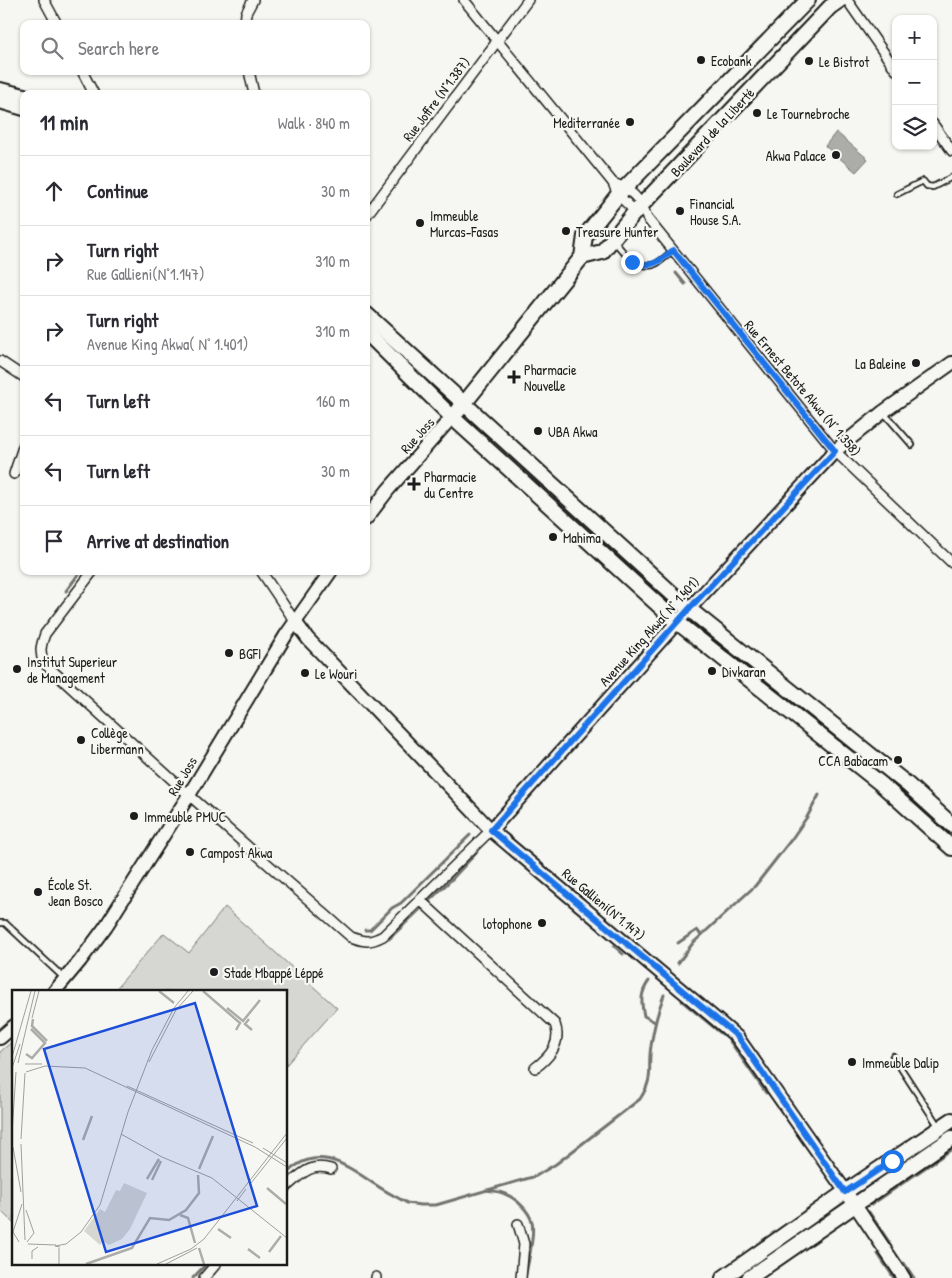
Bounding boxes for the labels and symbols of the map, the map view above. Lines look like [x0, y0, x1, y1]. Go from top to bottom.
place label: Ecobank [711, 51, 752, 70]
place label: Le Bistrot [819, 52, 869, 71]
street label: Rue Joffre (N°1.387) [398, 53, 474, 145]
marker: Ecobank [695, 54, 707, 66]
marker: Le Bistrot [803, 55, 815, 67]
street label: Boulevard de la Liberté [666, 83, 758, 181]
place label: Le Tournebroche [767, 104, 850, 123]
marker: Le Tournebroche [751, 107, 763, 119]
place label: Mediterranée [553, 113, 620, 132]
marker: Mediterranée [624, 116, 636, 128]
place label: Akwa Palace [766, 146, 826, 165]
marker: Akwa Palace [830, 149, 842, 161]
place label: Financial House S.A. [689, 194, 741, 229]
marker: Financial House S.A. [674, 205, 686, 217]
place label: Immeuble Murcas-Fasas [430, 206, 498, 241]
marker: Immeuble Murcas-Fasas [414, 217, 426, 229]
place label: Treasure Hunter [576, 222, 659, 241]
marker: Treasure Hunter [560, 225, 572, 237]
route end [621, 251, 644, 274]
street label: Rue Ernest Betote Akwa (N° 1.358) [740, 316, 866, 460]
place label: La Baleine [855, 354, 906, 373]
marker: La Baleine [910, 357, 922, 369]
place label: Pharmacie Nouvelle [524, 360, 577, 395]
marker: Pharmacie Nouvelle [508, 371, 520, 383]
street label: Rue Joss [396, 413, 438, 457]
place label: UBA Akwa [548, 422, 598, 441]
marker: UBA Akwa [532, 425, 544, 437]
place label: Pharmacie du Centre [424, 467, 477, 502]
marker: Pharmacie du Centre [408, 478, 420, 490]
place label: Mahima [563, 528, 601, 547]
marker: Mahima [547, 531, 559, 543]
street label: Avenue King Akwa( N° 1.401) [595, 572, 704, 690]
place label: BGFI [239, 644, 261, 663]
marker: BGFI [223, 647, 235, 659]
place label: Institut Superieur de Management [27, 652, 118, 688]
place label: Divkaran [722, 662, 766, 681]
marker: Institut Superieur de Management [11, 663, 23, 675]
place label: Le Wouri [315, 664, 357, 683]
marker: Divkaran [706, 665, 718, 677]
marker: Le Wouri [299, 667, 311, 679]
place label: Collège Libermann [91, 723, 144, 758]
marker: Collège Libermann [75, 734, 87, 746]
place label: CCA Babacam [818, 751, 888, 770]
street label: Rue Joss [163, 753, 201, 799]
marker: CCA Babacam [892, 754, 904, 766]
place label: Immeuble PMUC [144, 807, 227, 826]
marker: Immeuble PMUC [128, 810, 140, 822]
place label: Campost Akwa [200, 843, 273, 863]
marker: Campost Akwa [184, 846, 196, 858]
street label: Rue Gallieni(N°1.147) [558, 864, 650, 944]
place label: École St. Jean Bosco [48, 875, 103, 910]
marker: École St. Jean Bosco [32, 886, 44, 898]
place label: lotophone [483, 914, 532, 934]
marker: lotophone [536, 917, 548, 929]
place label: Stade Mbappé Léppé [224, 963, 324, 983]
marker: Stade Mbappé Léppé [208, 966, 220, 978]
inset map [12, 990, 288, 1266]
place label: Immeuble Dalip [862, 1053, 939, 1073]
marker: Immeuble Dalip [846, 1056, 858, 1068]
route start [881, 1150, 904, 1173]

